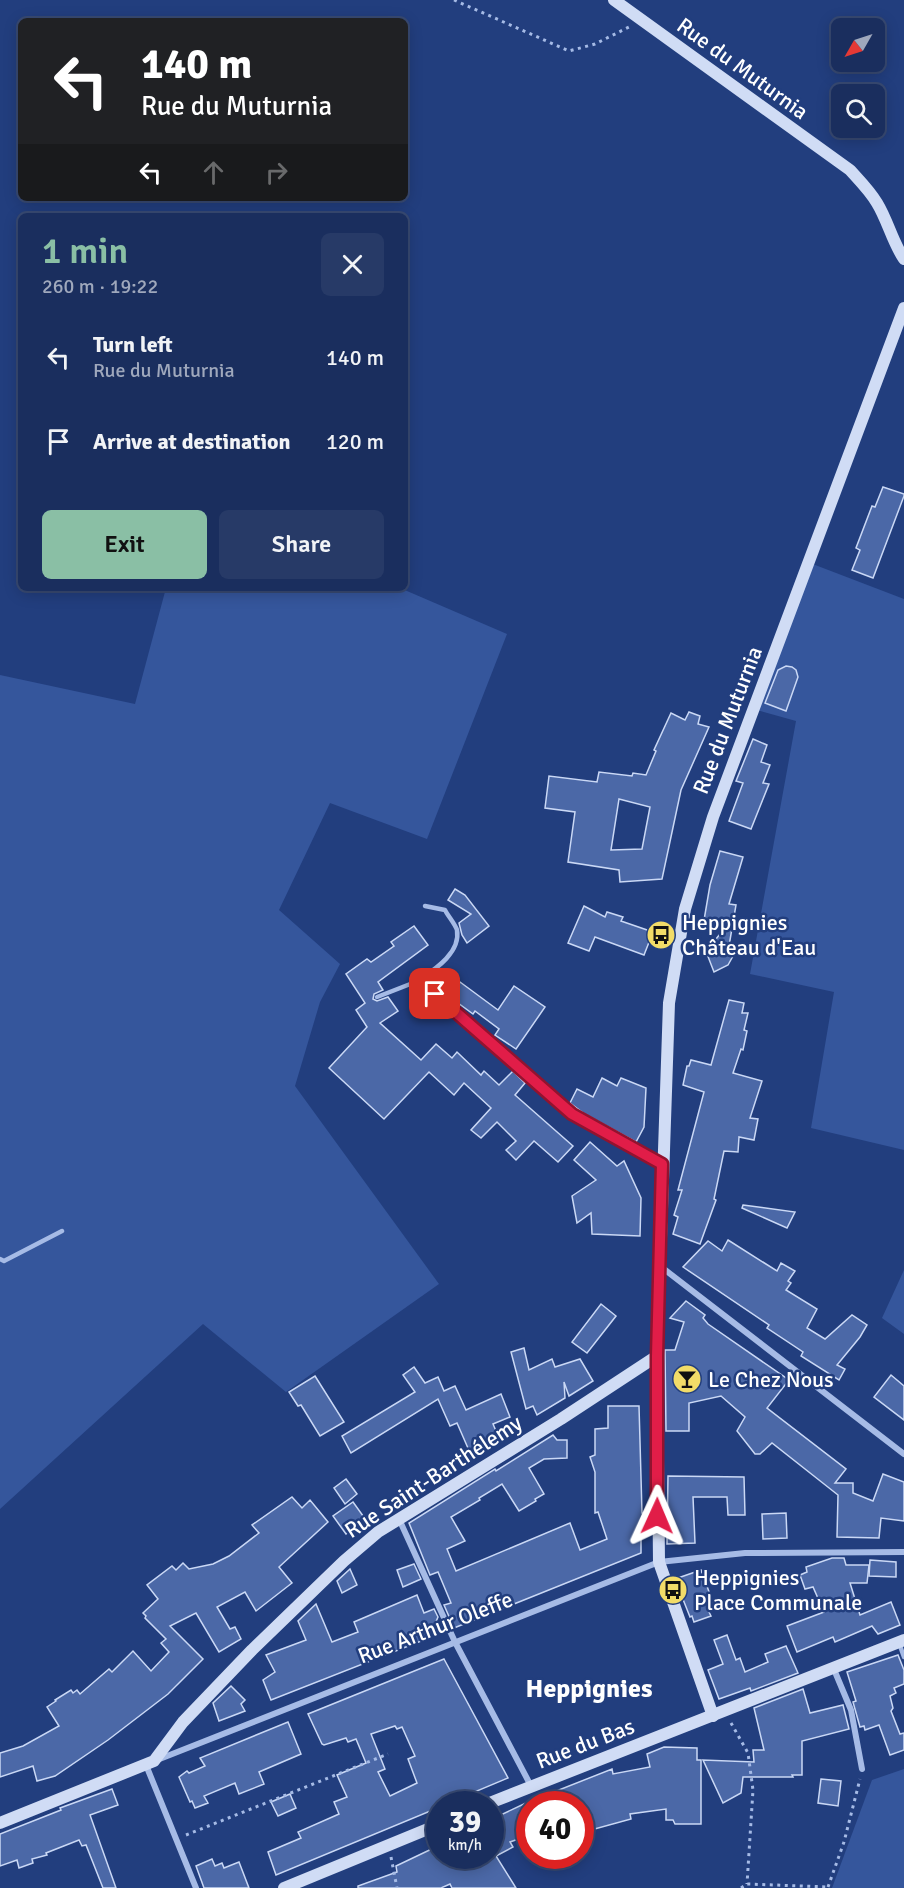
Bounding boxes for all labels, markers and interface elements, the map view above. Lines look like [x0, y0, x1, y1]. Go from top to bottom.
street label: Rue du Muturnia [672, 12, 814, 125]
north arrow [831, 18, 885, 72]
map controls [831, 18, 885, 138]
text: 140 m [141, 39, 252, 90]
icon: left [42, 42, 120, 120]
button: search [831, 84, 885, 138]
text: Rue du Muturnia [141, 90, 332, 123]
icon: left [134, 156, 167, 189]
icon: ahead [197, 156, 230, 189]
icon: right [260, 156, 293, 189]
text: 1 min [42, 229, 128, 274]
button: close [321, 233, 384, 296]
text: 260 m · 19:22 [42, 274, 158, 299]
text: Turn left [93, 331, 173, 358]
icon: left [42, 341, 75, 374]
text: 140 m [326, 344, 384, 371]
text: Rue du Muturnia [93, 358, 235, 383]
icon: arrive [42, 425, 75, 458]
text: Arrive at destination [93, 428, 290, 455]
text: 120 m [326, 428, 384, 455]
button: Exit [42, 510, 207, 579]
button: Share [219, 510, 384, 579]
street label: Rue du Muturnia [687, 643, 768, 798]
place label: Heppignies Château d'Eau [682, 909, 816, 961]
bus stop icon: Heppignies Château d'Eau [645, 919, 677, 951]
pin [409, 968, 460, 1019]
icon: arrive [418, 977, 451, 1010]
bar icon: Le Chez Nous [671, 1363, 703, 1395]
place label: Le Chez Nous [708, 1366, 834, 1393]
street label: Rue Saint-Barthélemy [340, 1409, 527, 1544]
position arrow [625, 1484, 689, 1548]
place label: Heppignies Place Communale [694, 1564, 862, 1616]
bus stop icon: Heppignies Place Communale [657, 1574, 689, 1606]
street label: Rue Arthur Oleffe [354, 1586, 516, 1669]
district label: Heppignies [526, 1673, 652, 1705]
street label: Rue du Bas [532, 1712, 638, 1775]
speed limit sign: 40 [516, 1791, 594, 1869]
text: 39 [449, 1804, 481, 1841]
text: km/h [448, 1836, 482, 1854]

